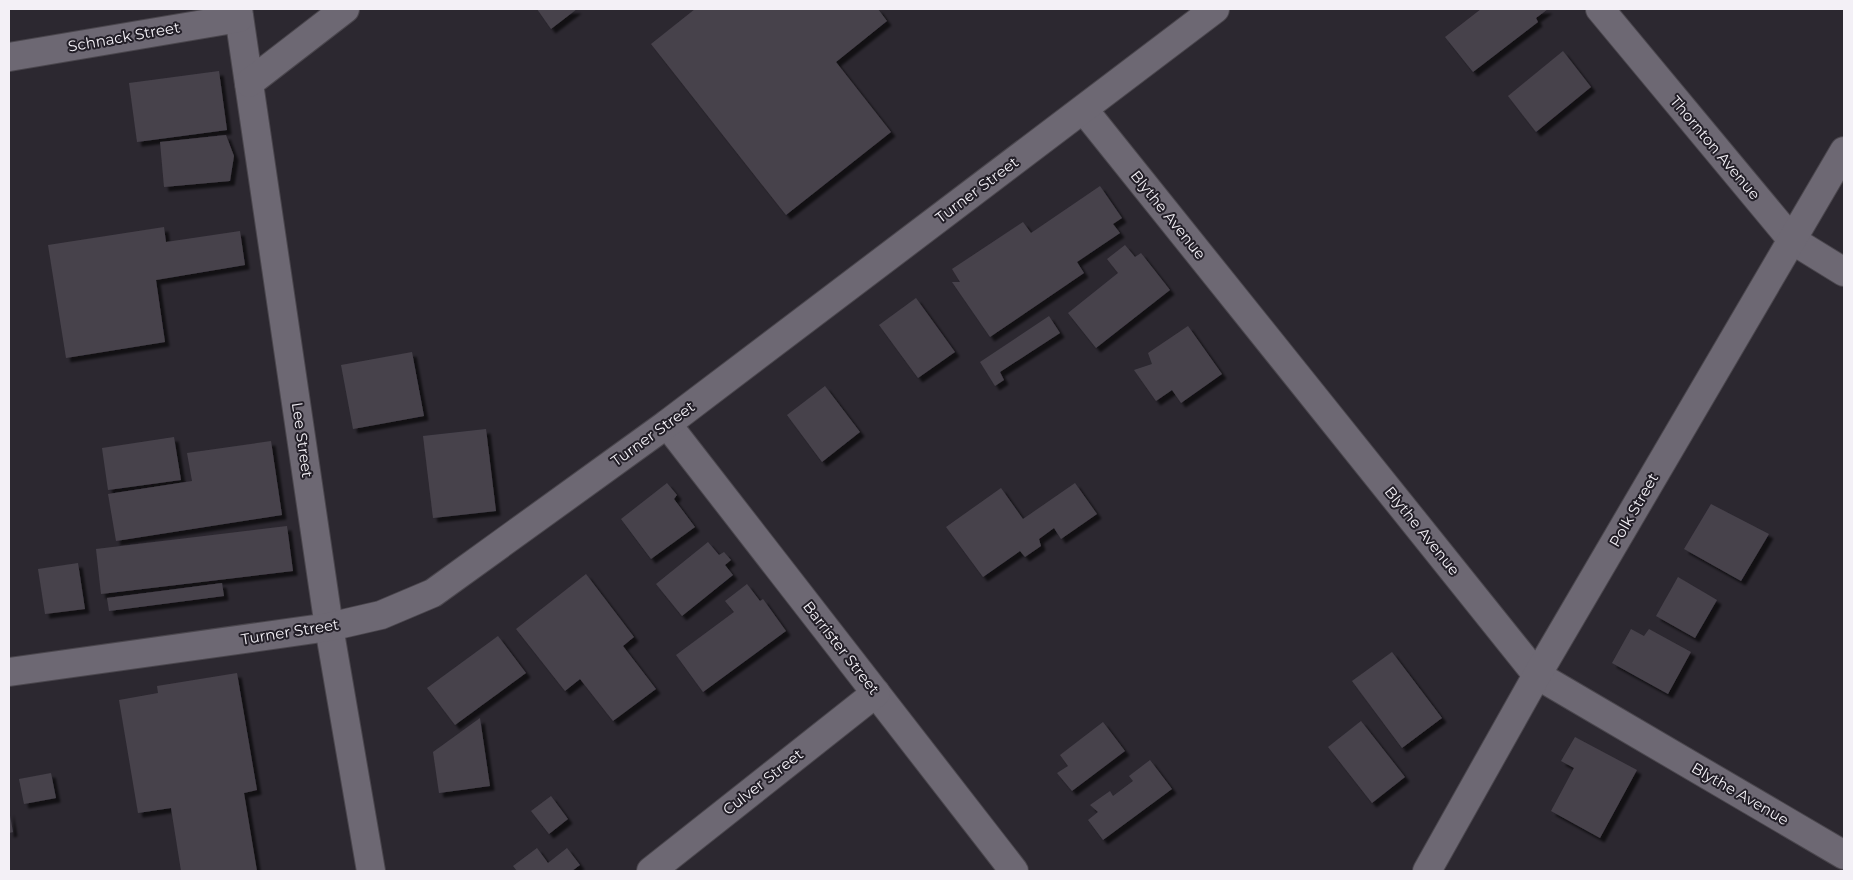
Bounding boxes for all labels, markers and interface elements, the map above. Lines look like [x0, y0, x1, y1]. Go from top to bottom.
street label: Schnack Street [66, 17, 181, 56]
street label: Thornton Avenue [1666, 92, 1764, 204]
street label: Turner Street [931, 152, 1022, 227]
street label: Blythe Avenue [1127, 166, 1210, 263]
street label: Turner Street [607, 397, 698, 470]
street label: Lee Street [288, 401, 317, 479]
street label: Polk Street [1605, 469, 1662, 550]
street label: Blythe Avenue [1381, 482, 1464, 579]
street label: Barrister Street [799, 597, 884, 698]
street label: Turner Street [240, 614, 340, 649]
street label: Culver Street [719, 744, 807, 819]
street label: Blythe Avenue [1688, 758, 1792, 829]

